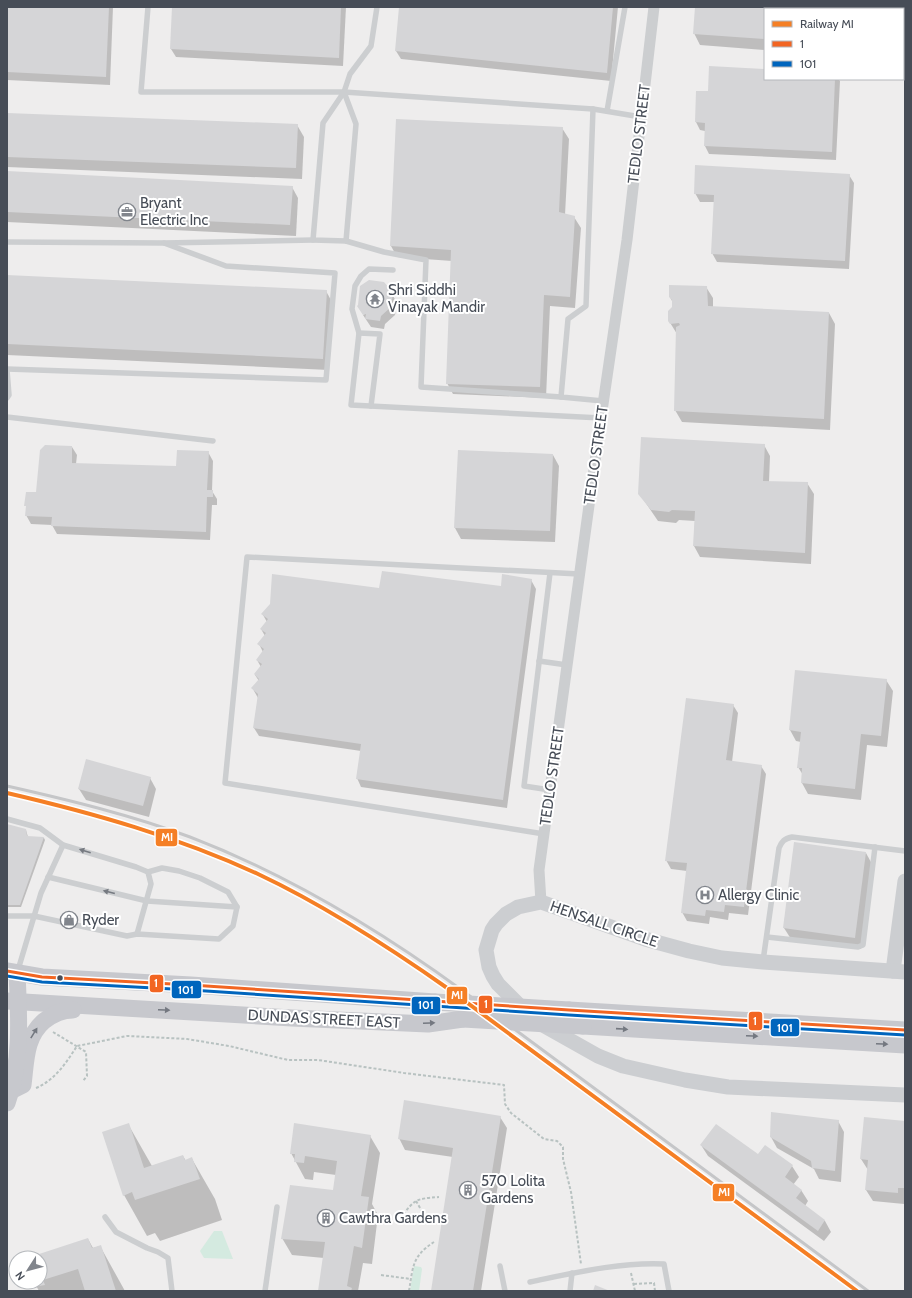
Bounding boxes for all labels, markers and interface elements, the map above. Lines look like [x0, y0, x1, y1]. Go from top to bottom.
legend [764, 8, 904, 80]
text: Railway MI [800, 16, 854, 31]
text: 1 [800, 36, 804, 51]
text: 101 [800, 56, 816, 71]
street label: TEDLO STREET [624, 83, 654, 185]
place label: Bryant Electric Inc [140, 194, 208, 229]
office icon: Bryant Electric Inc [117, 202, 137, 222]
place label: Shri Siddhi Vinayak Mandir [388, 281, 485, 316]
temple icon: Shri Siddhi Vinayak Mandir [365, 289, 385, 309]
street label: TEDLO STREET [580, 404, 612, 506]
street label: TEDLO STREET [536, 725, 568, 827]
line badge: MI [155, 828, 178, 847]
text: MI [161, 830, 173, 844]
one-way arrow [78, 848, 90, 854]
hospital icon: Allergy Clinic [695, 885, 715, 905]
place label: Allergy Clinic [718, 886, 799, 904]
one-way arrow [103, 888, 115, 894]
street label: HENSALL CIRCLE [548, 897, 660, 951]
shop icon: Ryder [59, 910, 79, 930]
place label: Ryder [82, 911, 119, 929]
unlabelled marker [55, 973, 65, 983]
line badge: 1 [149, 974, 164, 993]
text: 1 [154, 976, 158, 990]
line badge: 101 [171, 980, 202, 999]
text: 101 [178, 983, 194, 997]
line badge: MI [446, 986, 468, 1005]
text: MI [451, 988, 463, 1002]
line badge: 1 [478, 995, 493, 1014]
line badge: 101 [411, 996, 441, 1015]
text: 1 [484, 997, 488, 1011]
text: 101 [418, 998, 434, 1012]
street label: DUNDAS STREET EAST [247, 1006, 401, 1032]
one-way arrow [158, 1007, 170, 1014]
line badge: 1 [748, 1011, 763, 1031]
text: 1 [753, 1014, 757, 1028]
line badge: 101 [770, 1018, 800, 1037]
one-way arrow [423, 1020, 435, 1027]
text: 101 [777, 1021, 793, 1035]
one-way arrow [616, 1025, 628, 1032]
one-way arrow [30, 1028, 38, 1038]
one-way arrow [746, 1033, 758, 1040]
one-way arrow [876, 1040, 888, 1047]
place label: 570 Lolita Gardens [481, 1172, 546, 1207]
building icon: 570 Lolita Gardens [458, 1180, 478, 1200]
line badge: MI [712, 1183, 735, 1202]
text: MI [718, 1185, 730, 1199]
building icon: Cawthra Gardens [316, 1208, 336, 1228]
place label: Cawthra Gardens [339, 1209, 447, 1227]
north arrow [8, 1250, 48, 1290]
text: N [12, 1269, 28, 1283]

